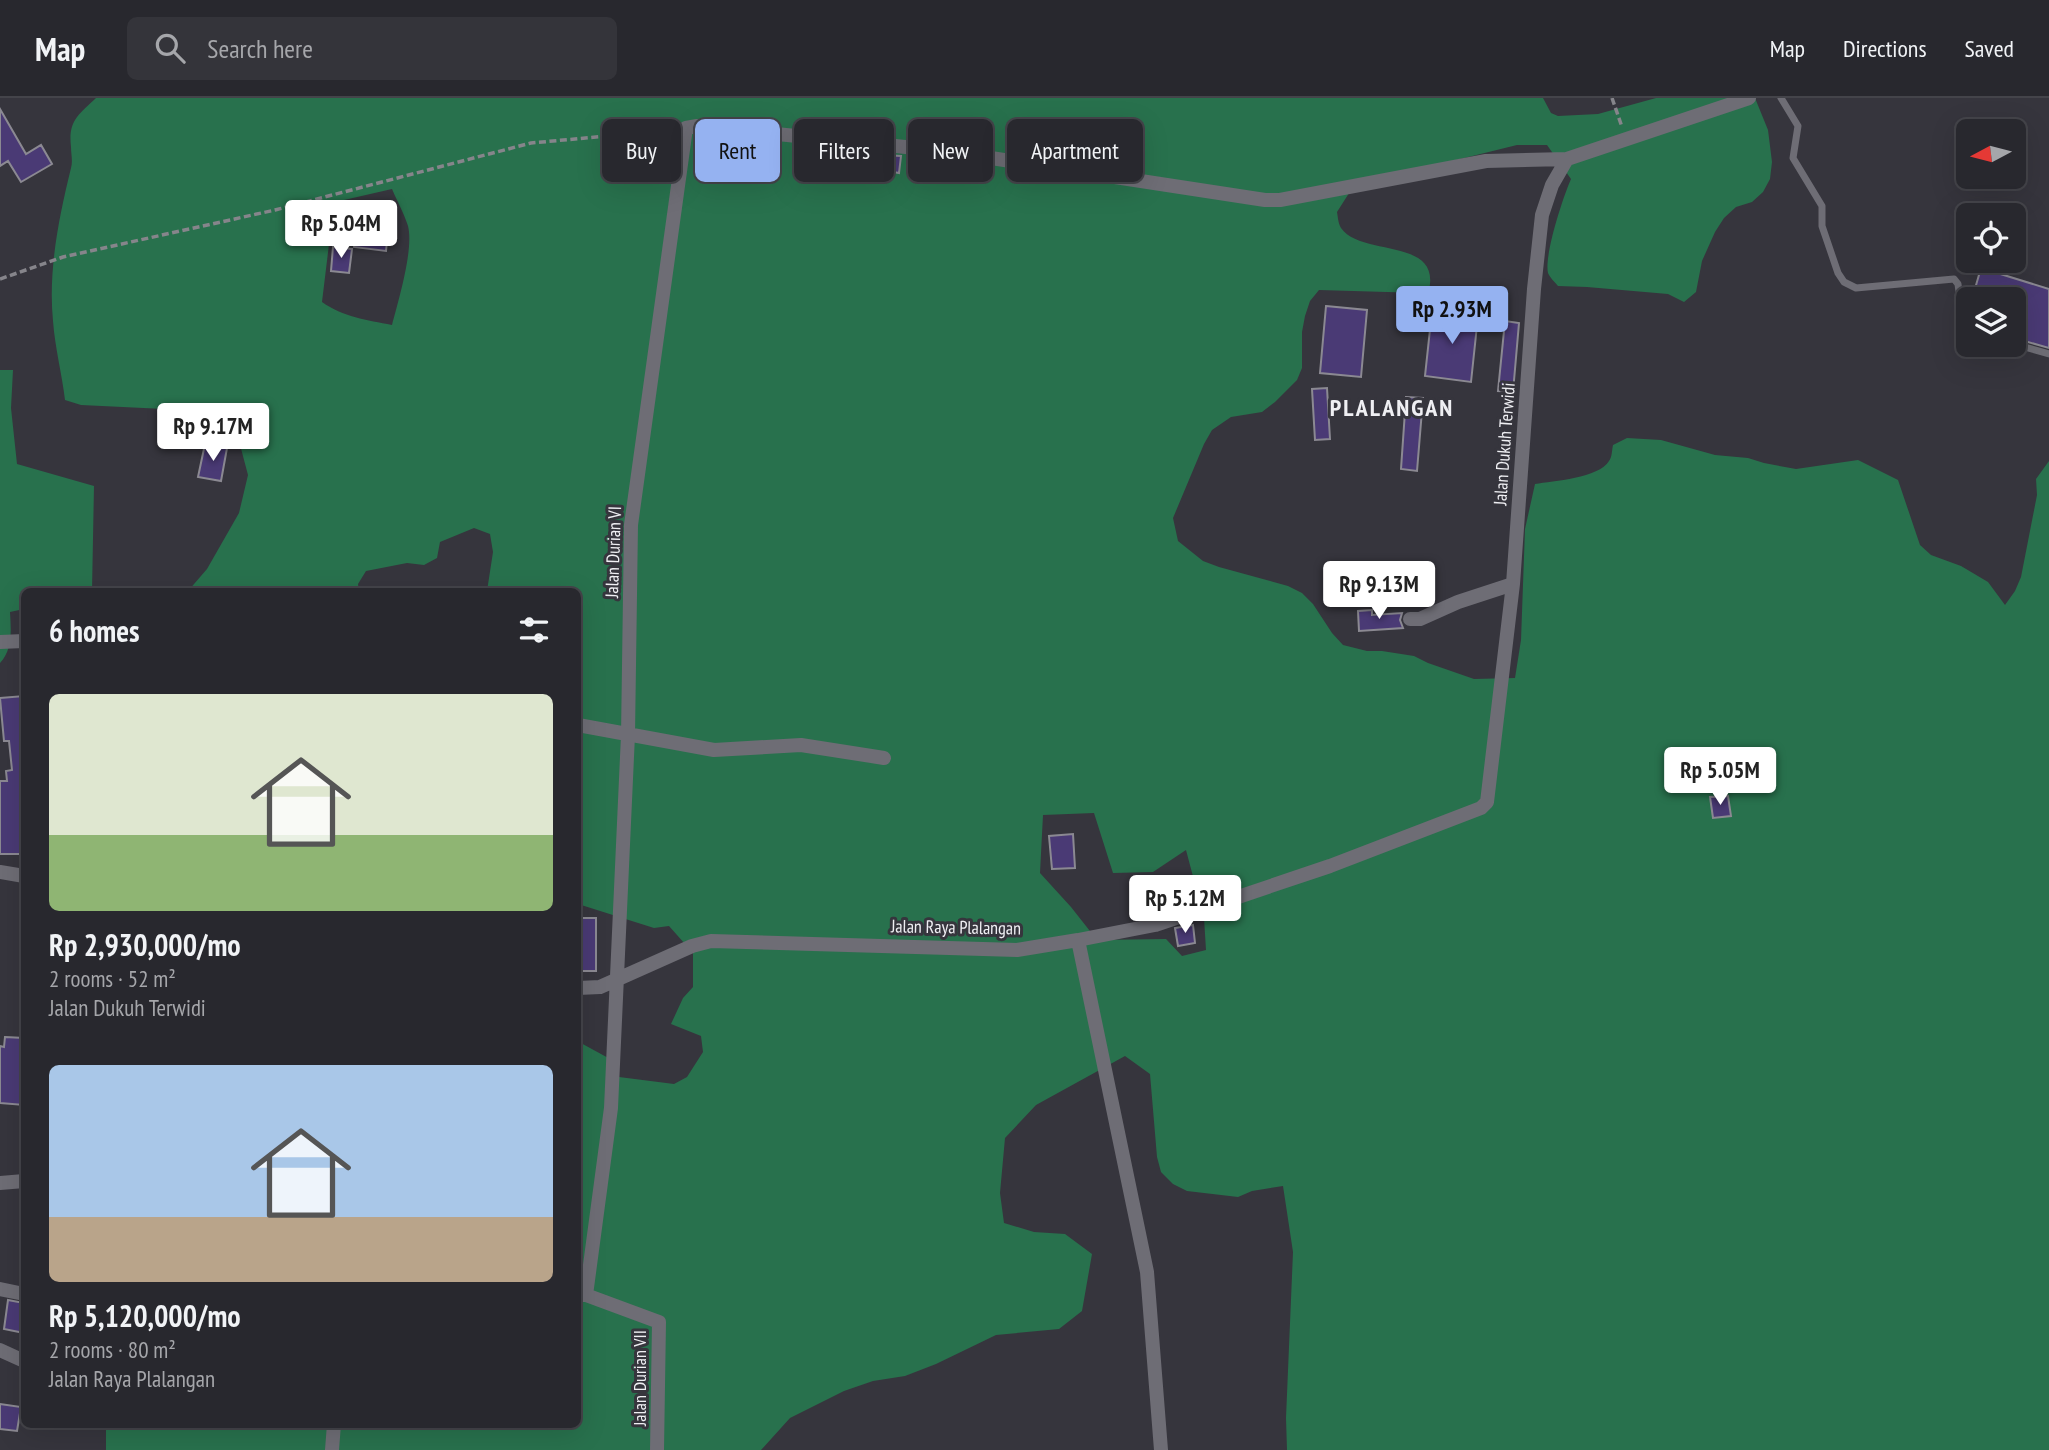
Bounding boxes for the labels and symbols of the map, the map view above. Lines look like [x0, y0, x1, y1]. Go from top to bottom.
north arrow [1956, 119, 2026, 189]
pin: Rp 5.04M [269, 200, 413, 260]
pin: Rp 2.93M [1380, 286, 1524, 346]
street label: Jalan Dukuh Terwidi [1488, 382, 1520, 507]
district label: PLALANGAN [1330, 392, 1454, 423]
pin: Rp 9.17M [141, 404, 285, 463]
street label: Jalan Durian VI [600, 506, 626, 599]
pin: Rp 9.13M [1307, 561, 1451, 621]
pin: Rp 5.05M [1648, 748, 1792, 807]
pin: Rp 5.12M [1113, 876, 1257, 935]
street label: Jalan Raya Plalangan [890, 914, 1021, 940]
street label: Jalan Durian VII [628, 1330, 651, 1427]

